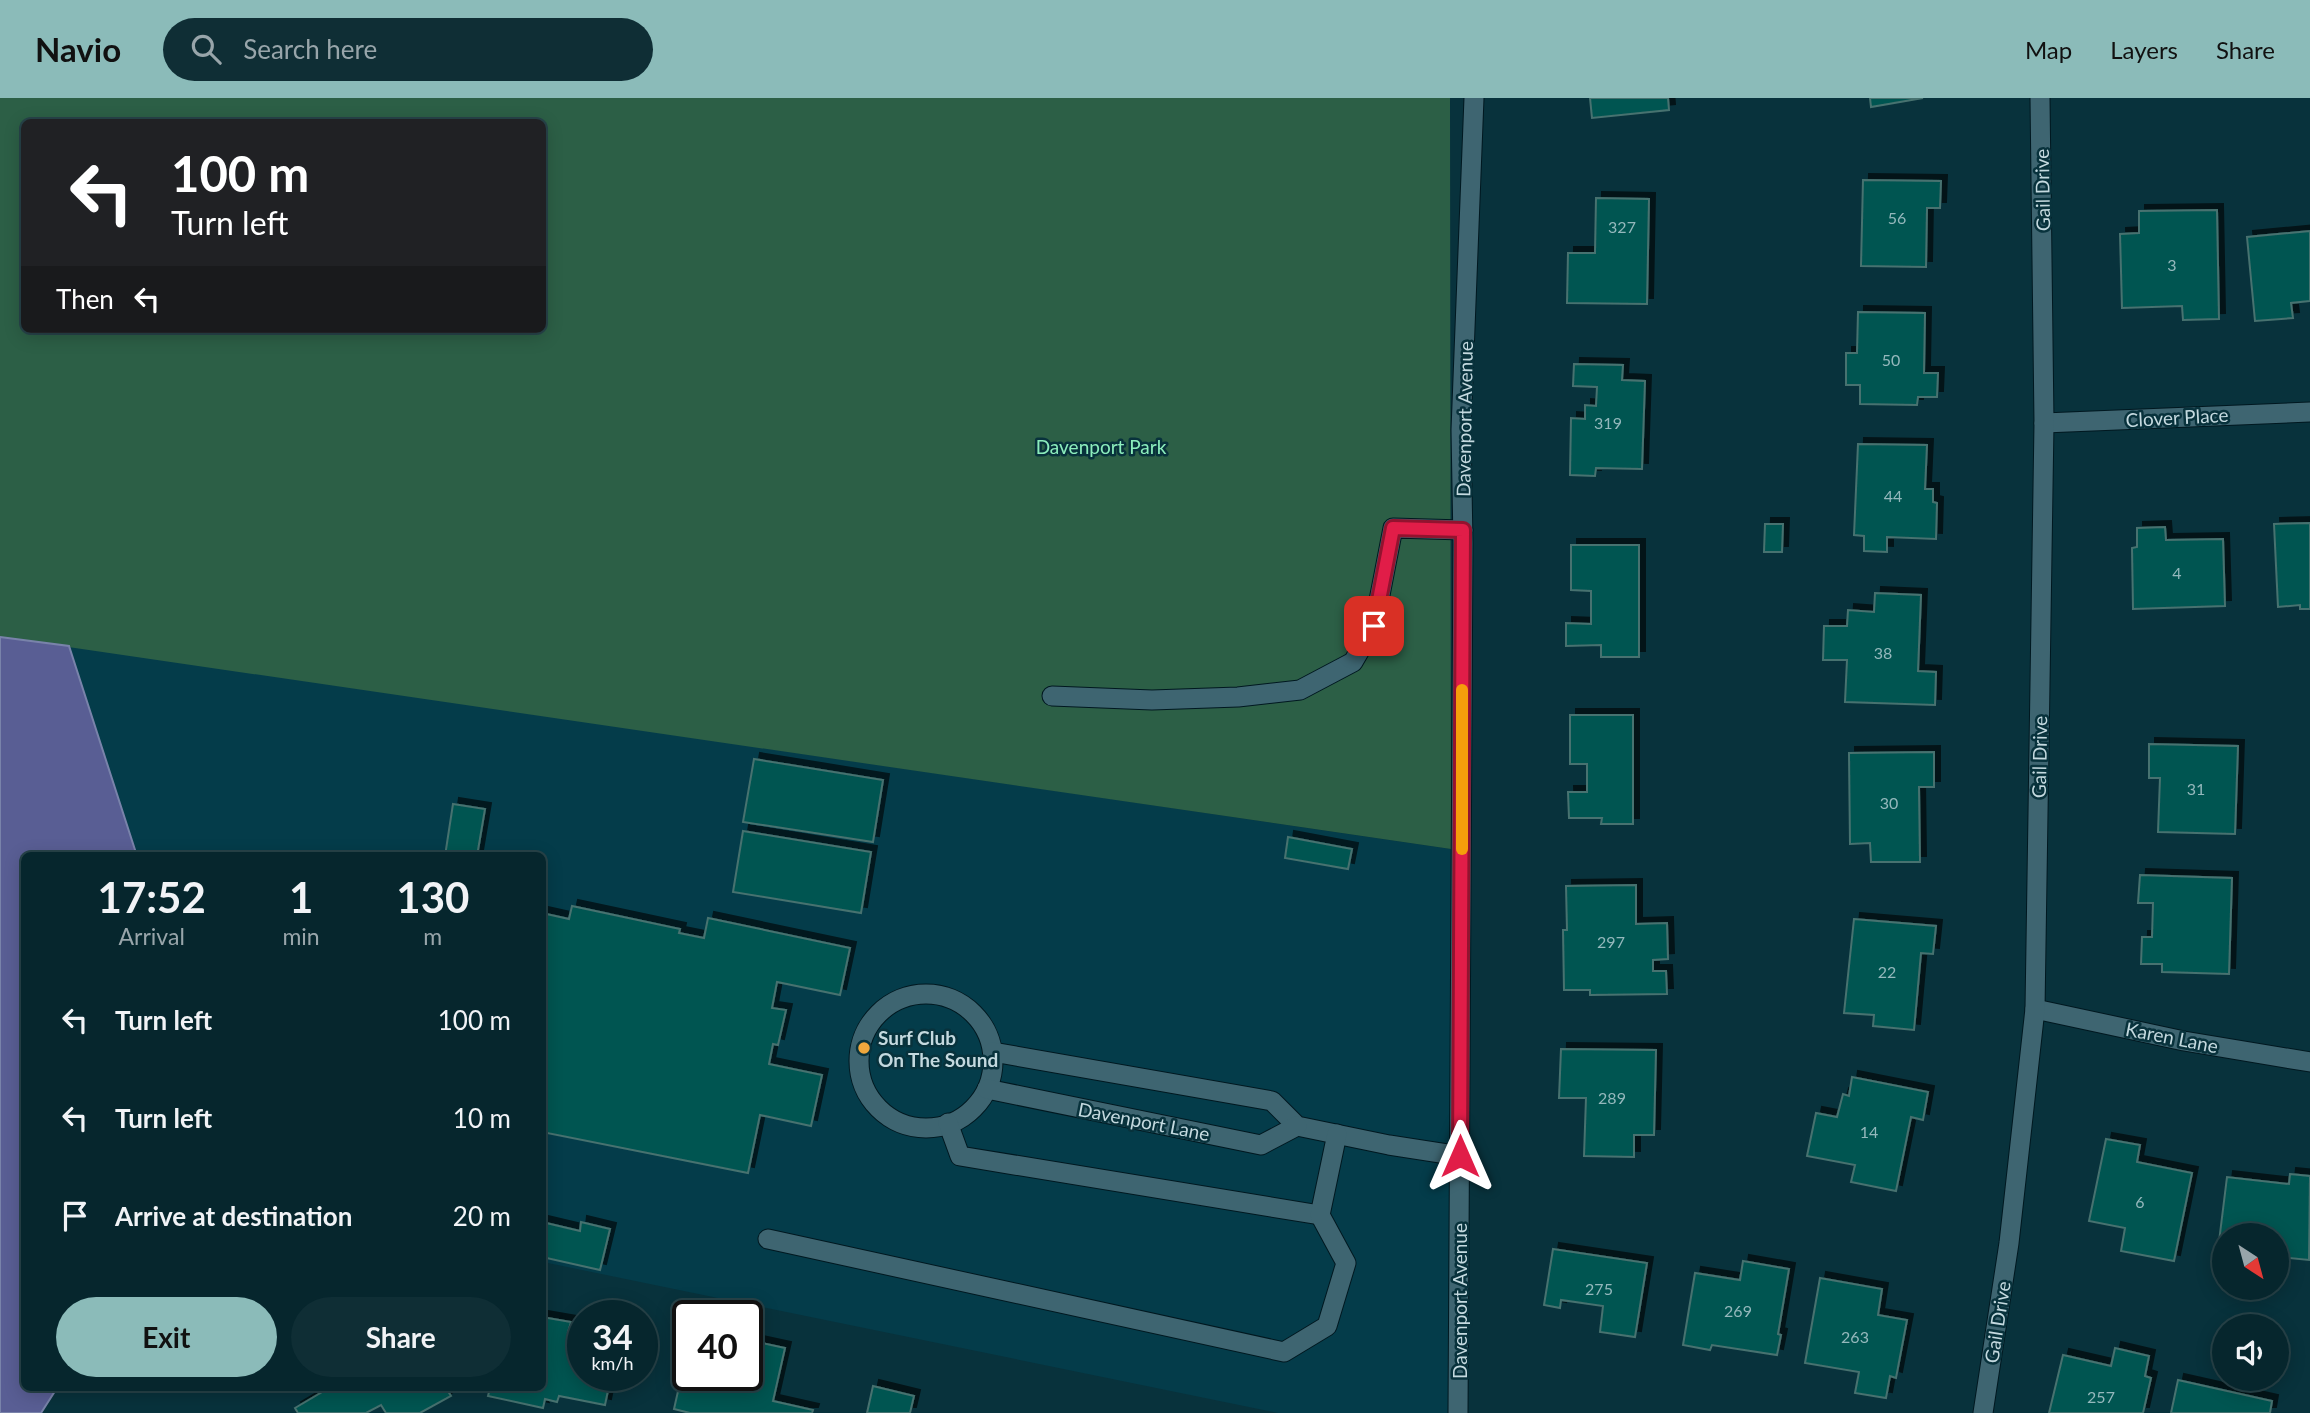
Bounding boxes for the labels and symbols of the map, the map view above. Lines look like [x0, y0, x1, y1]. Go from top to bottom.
street label: Gail Drive [2030, 149, 2054, 231]
house number: 56 [1888, 208, 1906, 227]
house number: 327 [1608, 217, 1636, 236]
house number: 3 [2167, 255, 2177, 274]
street label: Davenport Avenue [1451, 341, 1477, 497]
house number: 50 [1882, 350, 1900, 369]
street label: Clover Place [2125, 403, 2229, 431]
house number: 319 [1594, 413, 1622, 432]
park label: Davenport Park [1036, 435, 1167, 458]
house number: 44 [1884, 486, 1902, 505]
house number: 4 [2172, 563, 2182, 582]
pin [1344, 596, 1404, 656]
house number: 38 [1874, 643, 1892, 662]
street label: Gail Drive [2027, 716, 2051, 798]
house number: 31 [2187, 779, 2205, 798]
house number: 30 [1880, 793, 1898, 812]
house number: 297 [1597, 932, 1625, 951]
house number: 22 [1878, 962, 1896, 981]
street label: Karen Lane [2124, 1017, 2220, 1057]
place label: Surf Club On The Sound [878, 1026, 998, 1071]
marker: Surf Club On The Sound [856, 1040, 872, 1056]
house number: 289 [1598, 1088, 1626, 1107]
street label: Davenport Lane [1076, 1097, 1212, 1145]
position arrow [1423, 1119, 1497, 1193]
house number: 14 [1860, 1122, 1878, 1141]
house number: 6 [2135, 1192, 2145, 1211]
street label: Davenport Avenue [1448, 1223, 1471, 1379]
north arrow [2212, 1223, 2289, 1300]
house number: 275 [1585, 1279, 1613, 1298]
street label: Gail Drive [1979, 1279, 2015, 1365]
speed limit sign: 40 [672, 1300, 763, 1391]
house number: 269 [1724, 1301, 1752, 1320]
house number: 263 [1841, 1327, 1869, 1346]
house number: 257 [2087, 1387, 2115, 1406]

